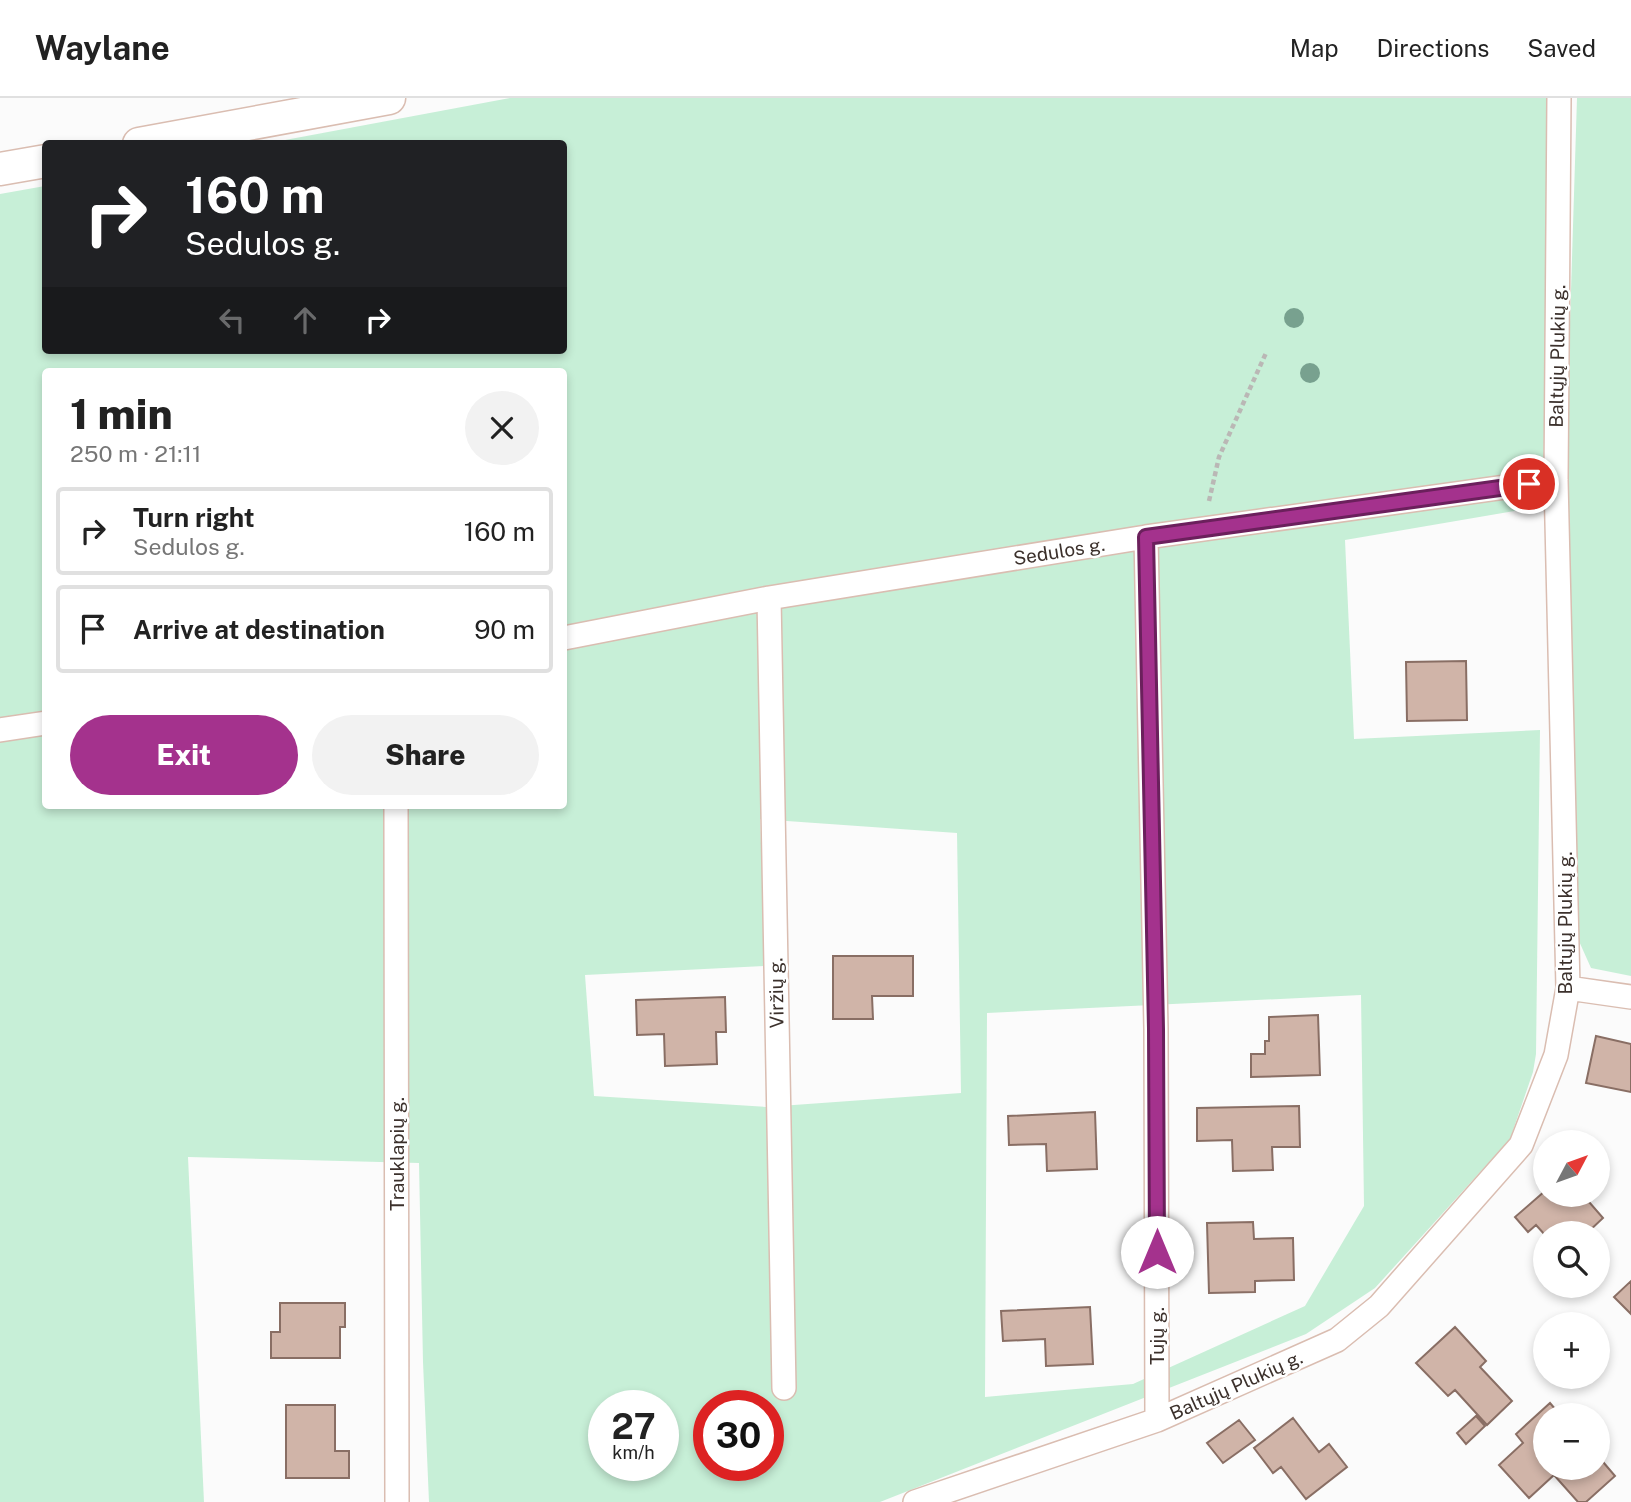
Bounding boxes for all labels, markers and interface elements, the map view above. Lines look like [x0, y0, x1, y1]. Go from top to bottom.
text: Waylane [35, 29, 170, 67]
text: Map [1290, 34, 1339, 62]
text: Directions [1377, 34, 1489, 62]
text: Saved [1527, 34, 1596, 62]
text: 160 m [185, 166, 325, 224]
icon: right [70, 168, 161, 259]
text: Sedulos g. [185, 225, 340, 262]
street label: Baltųjų Plukių g. [1545, 284, 1569, 428]
icon: left [213, 301, 251, 339]
icon: ahead [286, 301, 324, 339]
icon: right [359, 301, 397, 339]
text: 1 min [70, 389, 173, 438]
button: close [465, 391, 539, 465]
text: 250 m · 21:11 [70, 440, 201, 467]
pin [1499, 454, 1559, 514]
icon: arrive [1510, 465, 1548, 503]
text: Turn right [133, 502, 255, 533]
icon: right [74, 512, 112, 550]
text: 160 m [464, 516, 535, 547]
text: Sedulos g. [133, 533, 245, 560]
street label: Sedulos g. [1012, 533, 1106, 569]
icon: arrive [74, 610, 112, 648]
text: Arrive at destination [133, 614, 385, 645]
text: 90 m [474, 614, 535, 645]
button: Exit [70, 715, 298, 795]
button: Share [312, 715, 539, 795]
street label: Baltųjų Plukių g. [1554, 851, 1576, 995]
street label: Viržių g. [764, 957, 788, 1029]
street label: Trauklapių g. [386, 1097, 408, 1211]
north arrow [1533, 1130, 1610, 1208]
map controls [1533, 1130, 1610, 1480]
position arrow [1120, 1215, 1194, 1289]
button: search [1533, 1221, 1610, 1298]
street label: Tujų g. [1146, 1307, 1168, 1365]
button: + [1533, 1312, 1610, 1389]
street label: Baltųjų Plukių g. [1166, 1346, 1306, 1424]
speed limit sign: 30 [693, 1390, 784, 1481]
button: − [1533, 1403, 1610, 1480]
text: 27 [611, 1406, 656, 1447]
text: km/h [612, 1442, 655, 1463]

